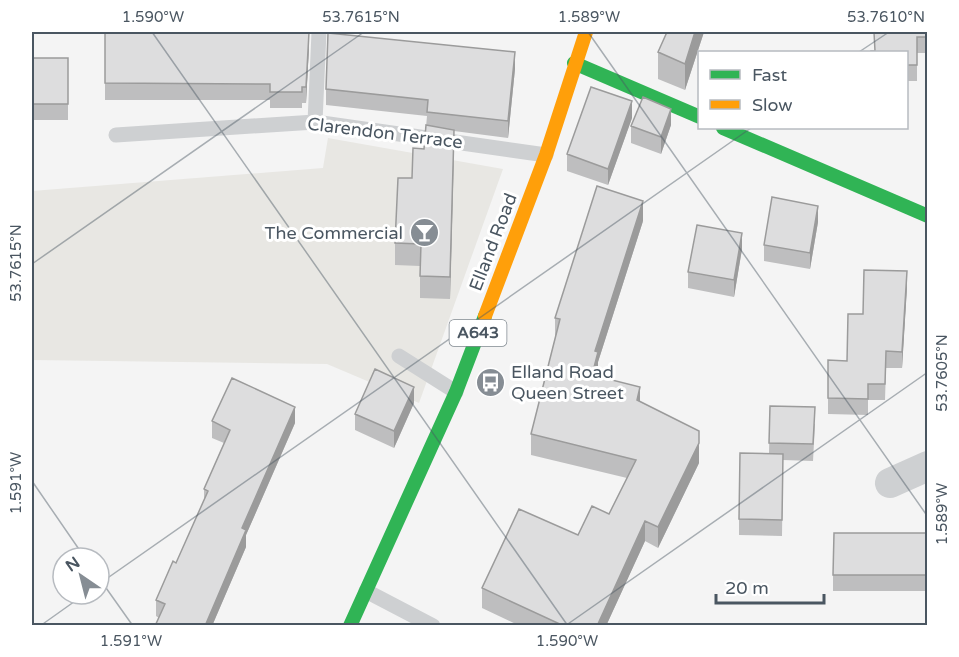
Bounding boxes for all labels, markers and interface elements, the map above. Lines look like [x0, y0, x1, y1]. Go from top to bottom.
text: 1.590°W [122, 8, 184, 26]
text: 53.7615°N [322, 8, 400, 26]
text: 1.589°W [558, 8, 620, 26]
text: 53.7610°N [847, 8, 925, 26]
legend [698, 51, 908, 129]
text: Fast [752, 64, 787, 86]
text: Slow [752, 94, 793, 116]
street label: Clarendon Terrace [306, 113, 464, 153]
street label: Elland Road [464, 190, 522, 294]
bar icon: The Commercial [408, 217, 440, 249]
place label: The Commercial [265, 222, 403, 244]
text: 53.7615°N [7, 224, 25, 302]
road number: A643 [450, 320, 506, 346]
text: 53.7605°N [933, 334, 951, 412]
place label: Elland Road Queen Street [511, 361, 624, 404]
bus stop icon: Elland Road Queen Street [474, 366, 506, 398]
text: 1.591°W [7, 452, 25, 514]
text: 1.589°W [933, 483, 951, 545]
north arrow [51, 546, 111, 606]
text: N [62, 553, 84, 576]
scale bar [716, 567, 824, 605]
text: 20 m [725, 577, 769, 599]
text: 1.591°W [100, 632, 162, 650]
text: 1.590°W [536, 632, 598, 650]

